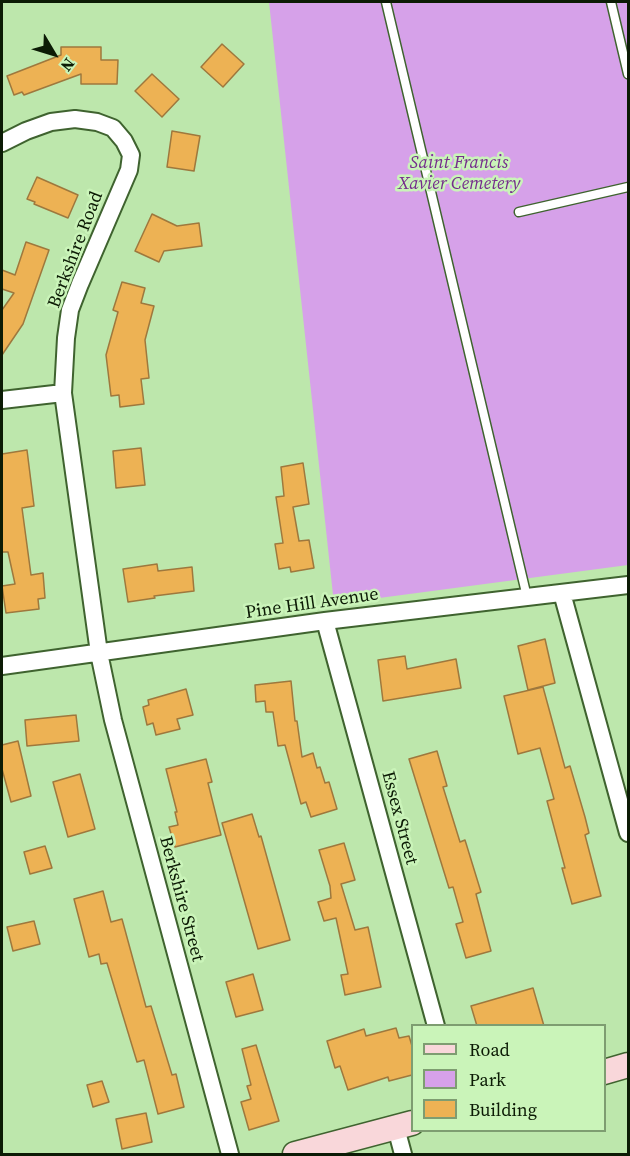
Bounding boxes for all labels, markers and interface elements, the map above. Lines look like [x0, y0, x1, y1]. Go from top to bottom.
north arrow [24, 24, 84, 84]
text: N [56, 54, 80, 76]
park label: Saint Francis Xavier Cemetery [398, 152, 520, 195]
street label: Berkshire Road [44, 189, 108, 311]
street label: Pine Hill Avenue [244, 584, 380, 624]
street label: Essex Street [376, 769, 422, 867]
street label: Berkshire Street [154, 834, 208, 964]
legend [411, 1024, 606, 1132]
text: Road [469, 1037, 510, 1062]
text: Park [469, 1067, 506, 1092]
text: Building [469, 1097, 537, 1122]

